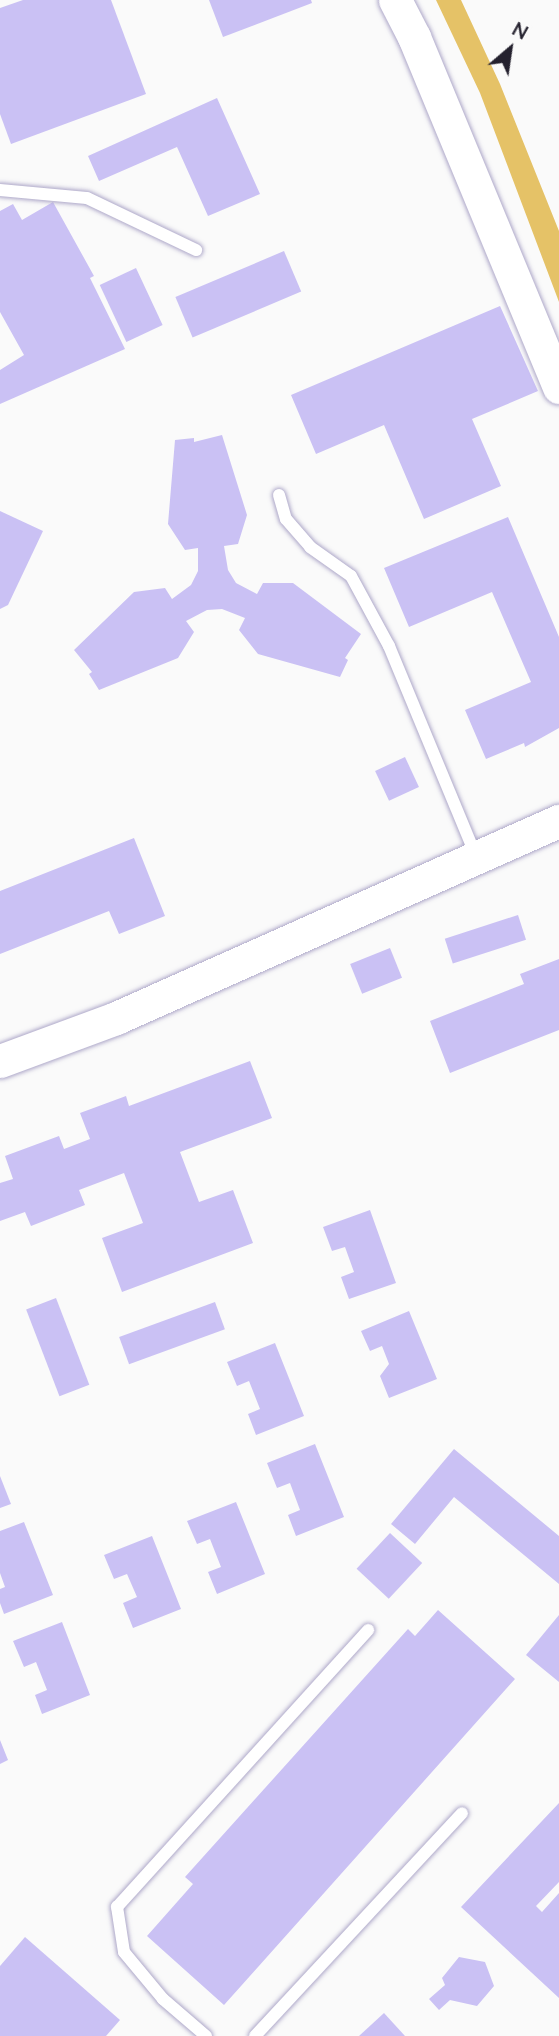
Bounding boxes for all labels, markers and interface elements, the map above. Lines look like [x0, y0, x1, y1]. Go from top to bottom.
north arrow [475, 14, 545, 84]
text: N [508, 17, 532, 44]

